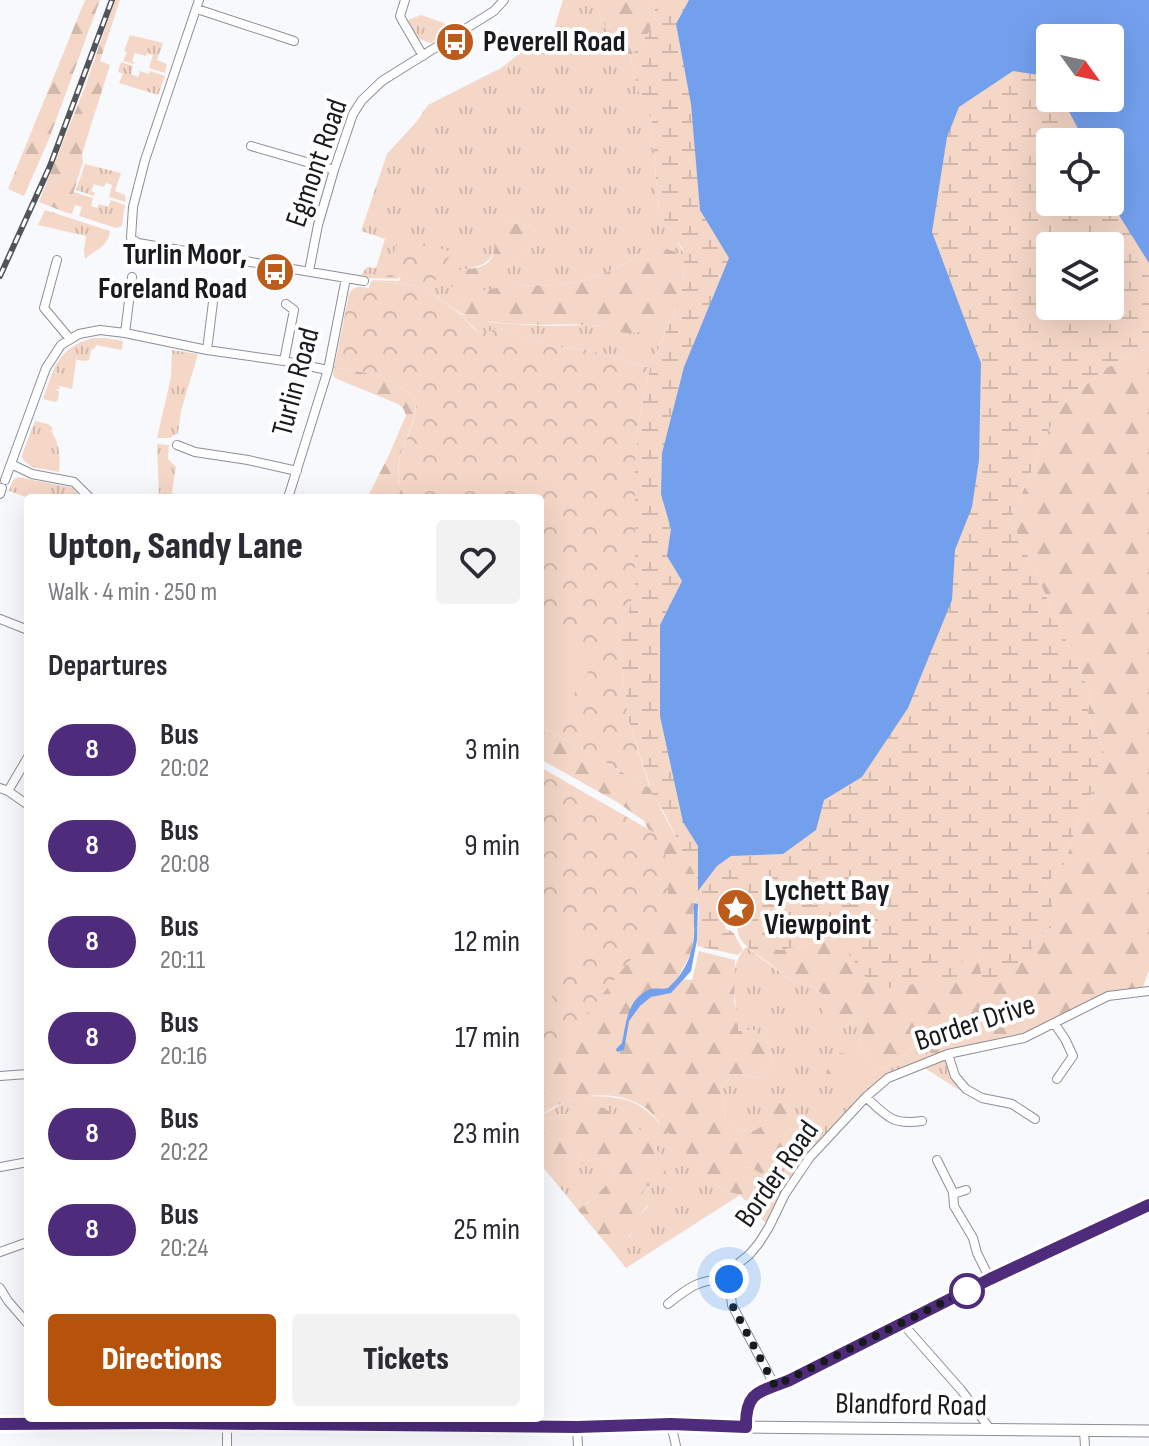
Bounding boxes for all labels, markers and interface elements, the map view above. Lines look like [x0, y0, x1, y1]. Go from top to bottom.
bus stop icon: Peverell Road [434, 21, 476, 63]
place label: Peverell Road [483, 24, 626, 60]
north arrow [1036, 24, 1124, 112]
map controls [1036, 24, 1124, 320]
street label: Egmont Road [278, 94, 356, 232]
button: locate [1036, 128, 1124, 216]
button: layers [1036, 232, 1124, 320]
place label: Turlin Moor, Foreland Road [98, 237, 247, 307]
bus stop icon: Turlin Moor, Foreland Road [254, 251, 296, 293]
street label: Turlin Road [264, 324, 328, 440]
button: heart [436, 520, 520, 604]
text: Upton, Sandy Lane [48, 524, 303, 569]
text: Walk · 4 min · 250 m [48, 577, 217, 608]
text: Departures [48, 648, 168, 684]
text: Bus [160, 717, 199, 753]
text: 3 min [465, 732, 520, 768]
text: 8 [85, 733, 99, 766]
text: 20:02 [160, 753, 209, 784]
text: Bus [160, 813, 199, 849]
text: 9 min [464, 828, 520, 864]
text: 8 [85, 829, 99, 862]
text: 20:08 [160, 849, 210, 880]
place label: Lychett Bay Viewpoint [764, 873, 890, 943]
place icon: Lychett Bay Viewpoint [715, 887, 757, 929]
text: Bus [160, 909, 199, 945]
text: 12 min [454, 924, 520, 960]
text: 8 [85, 925, 99, 958]
text: 20:11 [160, 945, 205, 976]
street label: Border Drive [910, 987, 1040, 1059]
text: Bus [160, 1005, 199, 1041]
text: 17 min [455, 1020, 520, 1056]
text: 8 [85, 1021, 99, 1054]
text: 20:16 [160, 1041, 207, 1072]
text: Bus [160, 1101, 199, 1137]
street label: Border Road [727, 1114, 827, 1234]
text: 23 min [453, 1116, 520, 1152]
text: 8 [85, 1117, 99, 1150]
text: 20:22 [160, 1137, 208, 1168]
text: Bus [160, 1197, 199, 1233]
text: 25 min [453, 1212, 520, 1248]
text: 8 [85, 1213, 99, 1246]
text: 20:24 [160, 1233, 208, 1264]
your location [709, 1259, 749, 1299]
unlabelled marker [950, 1274, 984, 1308]
button: Directions [48, 1314, 276, 1406]
button: Tickets [292, 1314, 520, 1406]
street label: Blandford Road [835, 1386, 987, 1424]

